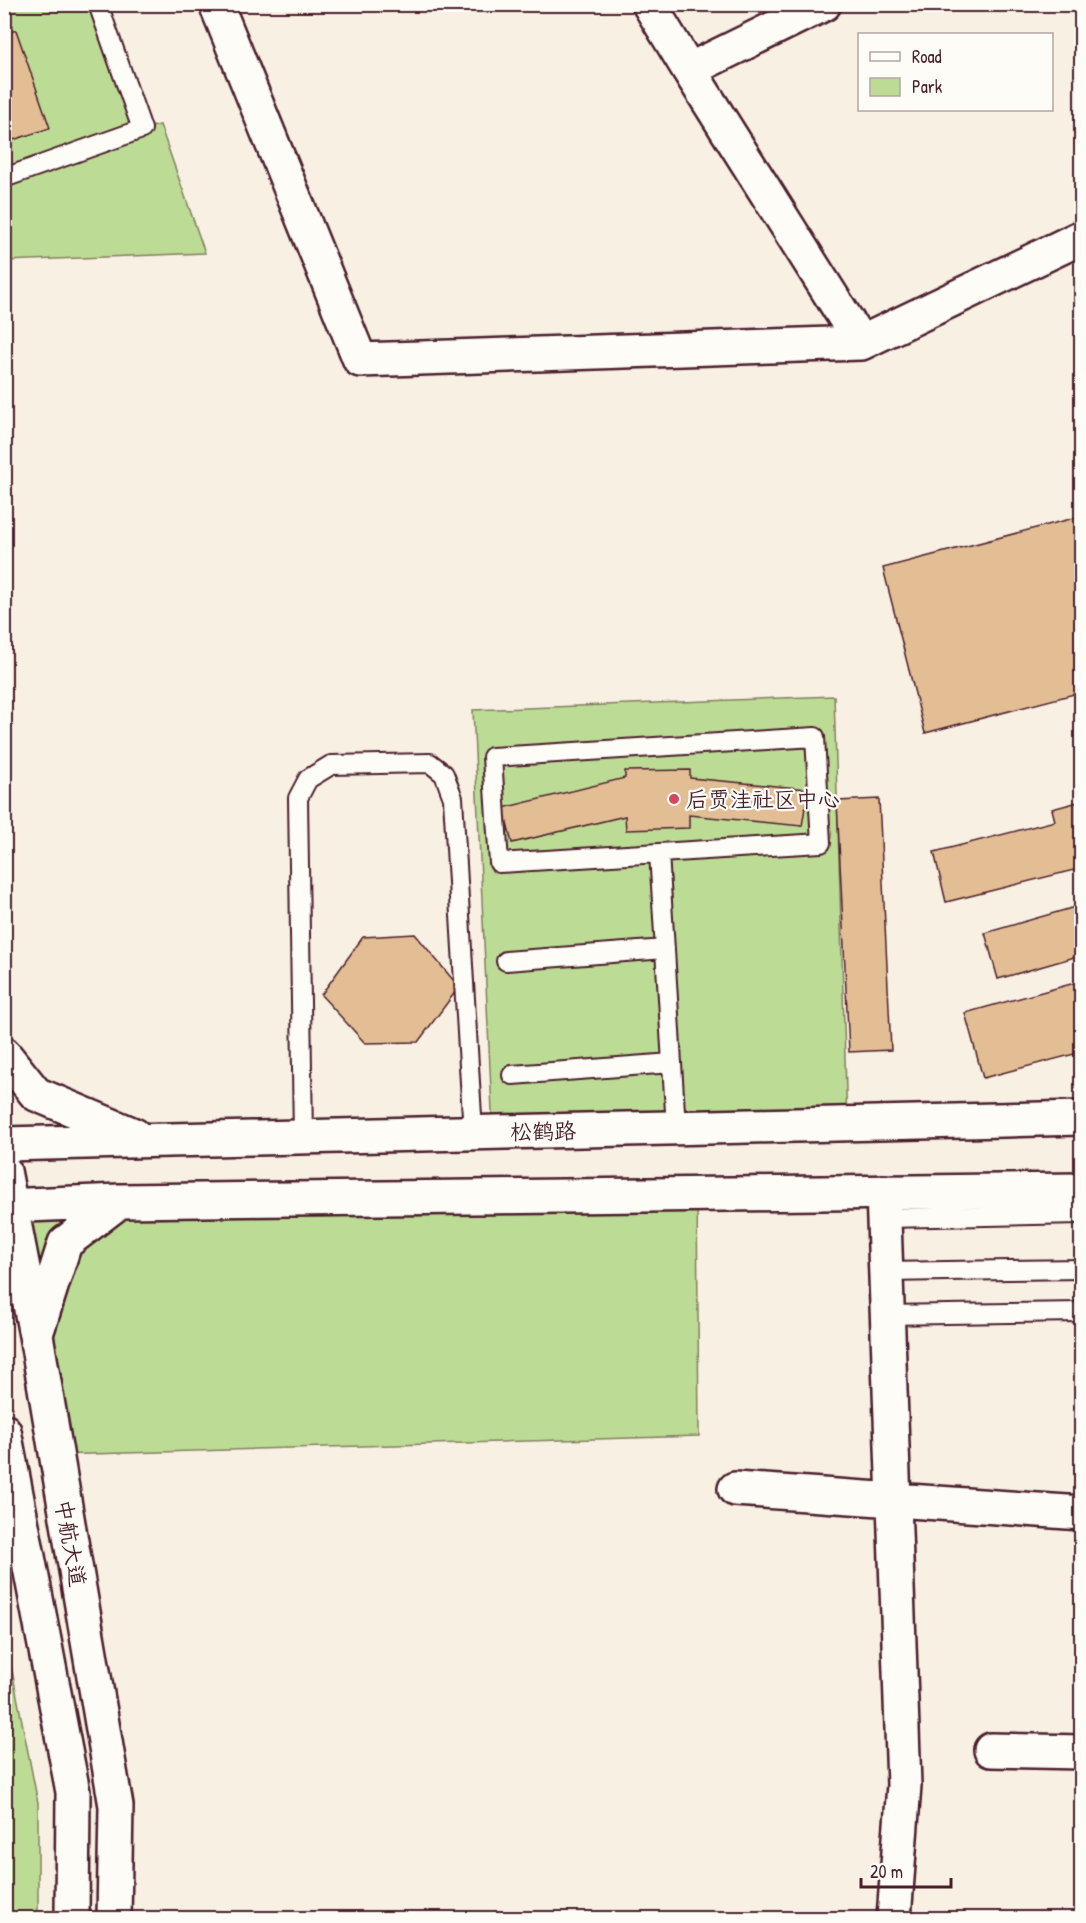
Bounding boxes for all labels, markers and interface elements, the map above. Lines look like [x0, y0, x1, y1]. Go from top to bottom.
legend [858, 33, 1053, 111]
text: Road [912, 44, 942, 69]
text: Park [912, 74, 943, 99]
place label: 后贾洼社区中心 [686, 784, 840, 814]
marker: 后贾洼社区中心 [667, 792, 681, 806]
street label: 松鹤路 [510, 1115, 576, 1147]
street label: 中航大道 [49, 1497, 93, 1589]
scale bar [861, 1851, 951, 1889]
text: 20 m [870, 1859, 903, 1884]

